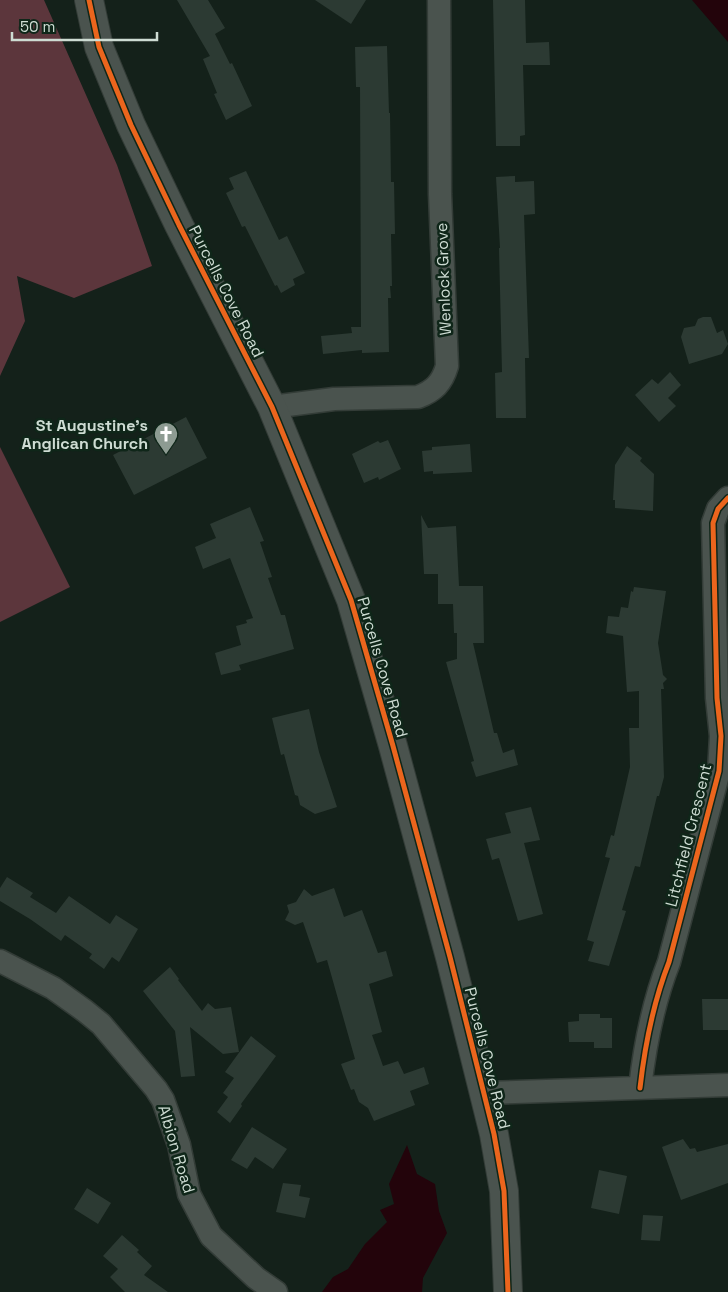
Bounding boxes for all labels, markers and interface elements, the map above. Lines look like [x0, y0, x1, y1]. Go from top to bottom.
scale bar [12, 10, 158, 42]
text: 50 m [20, 17, 55, 36]
street label: Purcells Cove Road [184, 222, 269, 361]
street label: Wenlock Grove [431, 222, 456, 336]
place label: St Augustine's Anglican Church [22, 415, 148, 454]
church icon: St Augustine's Anglican Church [153, 421, 179, 455]
street label: Purcells Cove Road [352, 594, 413, 740]
street label: Litchfield Crescent [660, 761, 716, 909]
street label: Purcells Cove Road [460, 985, 515, 1131]
street label: Albion Road [153, 1102, 200, 1196]

